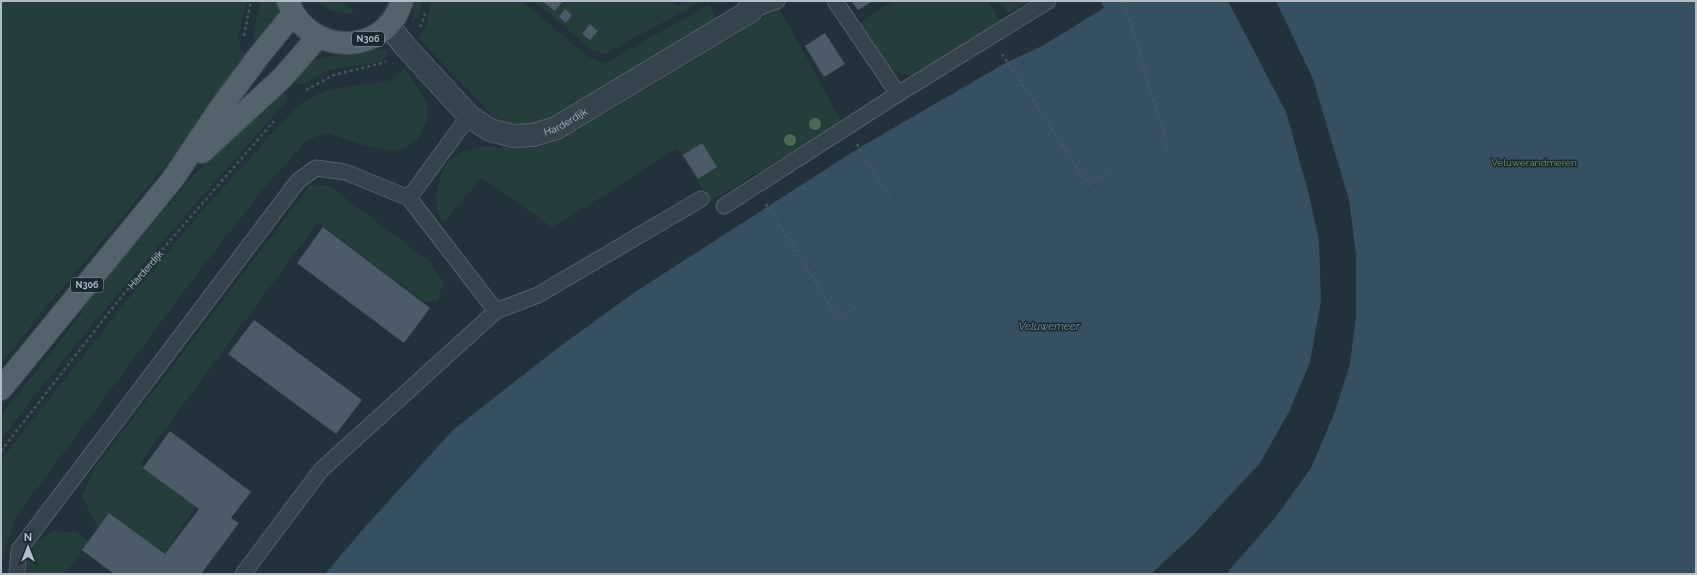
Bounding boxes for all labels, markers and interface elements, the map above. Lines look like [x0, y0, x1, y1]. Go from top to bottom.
road number: N306 [352, 32, 384, 46]
street label: Harderdijk [542, 105, 589, 137]
park label: Veluwerandmeren [1491, 157, 1577, 168]
street label: Harderdijk [125, 247, 165, 291]
road number: N306 [71, 278, 103, 292]
water label: Veluwemeer [1019, 320, 1081, 333]
north arrow [8, 527, 48, 567]
text: N [24, 531, 32, 544]

